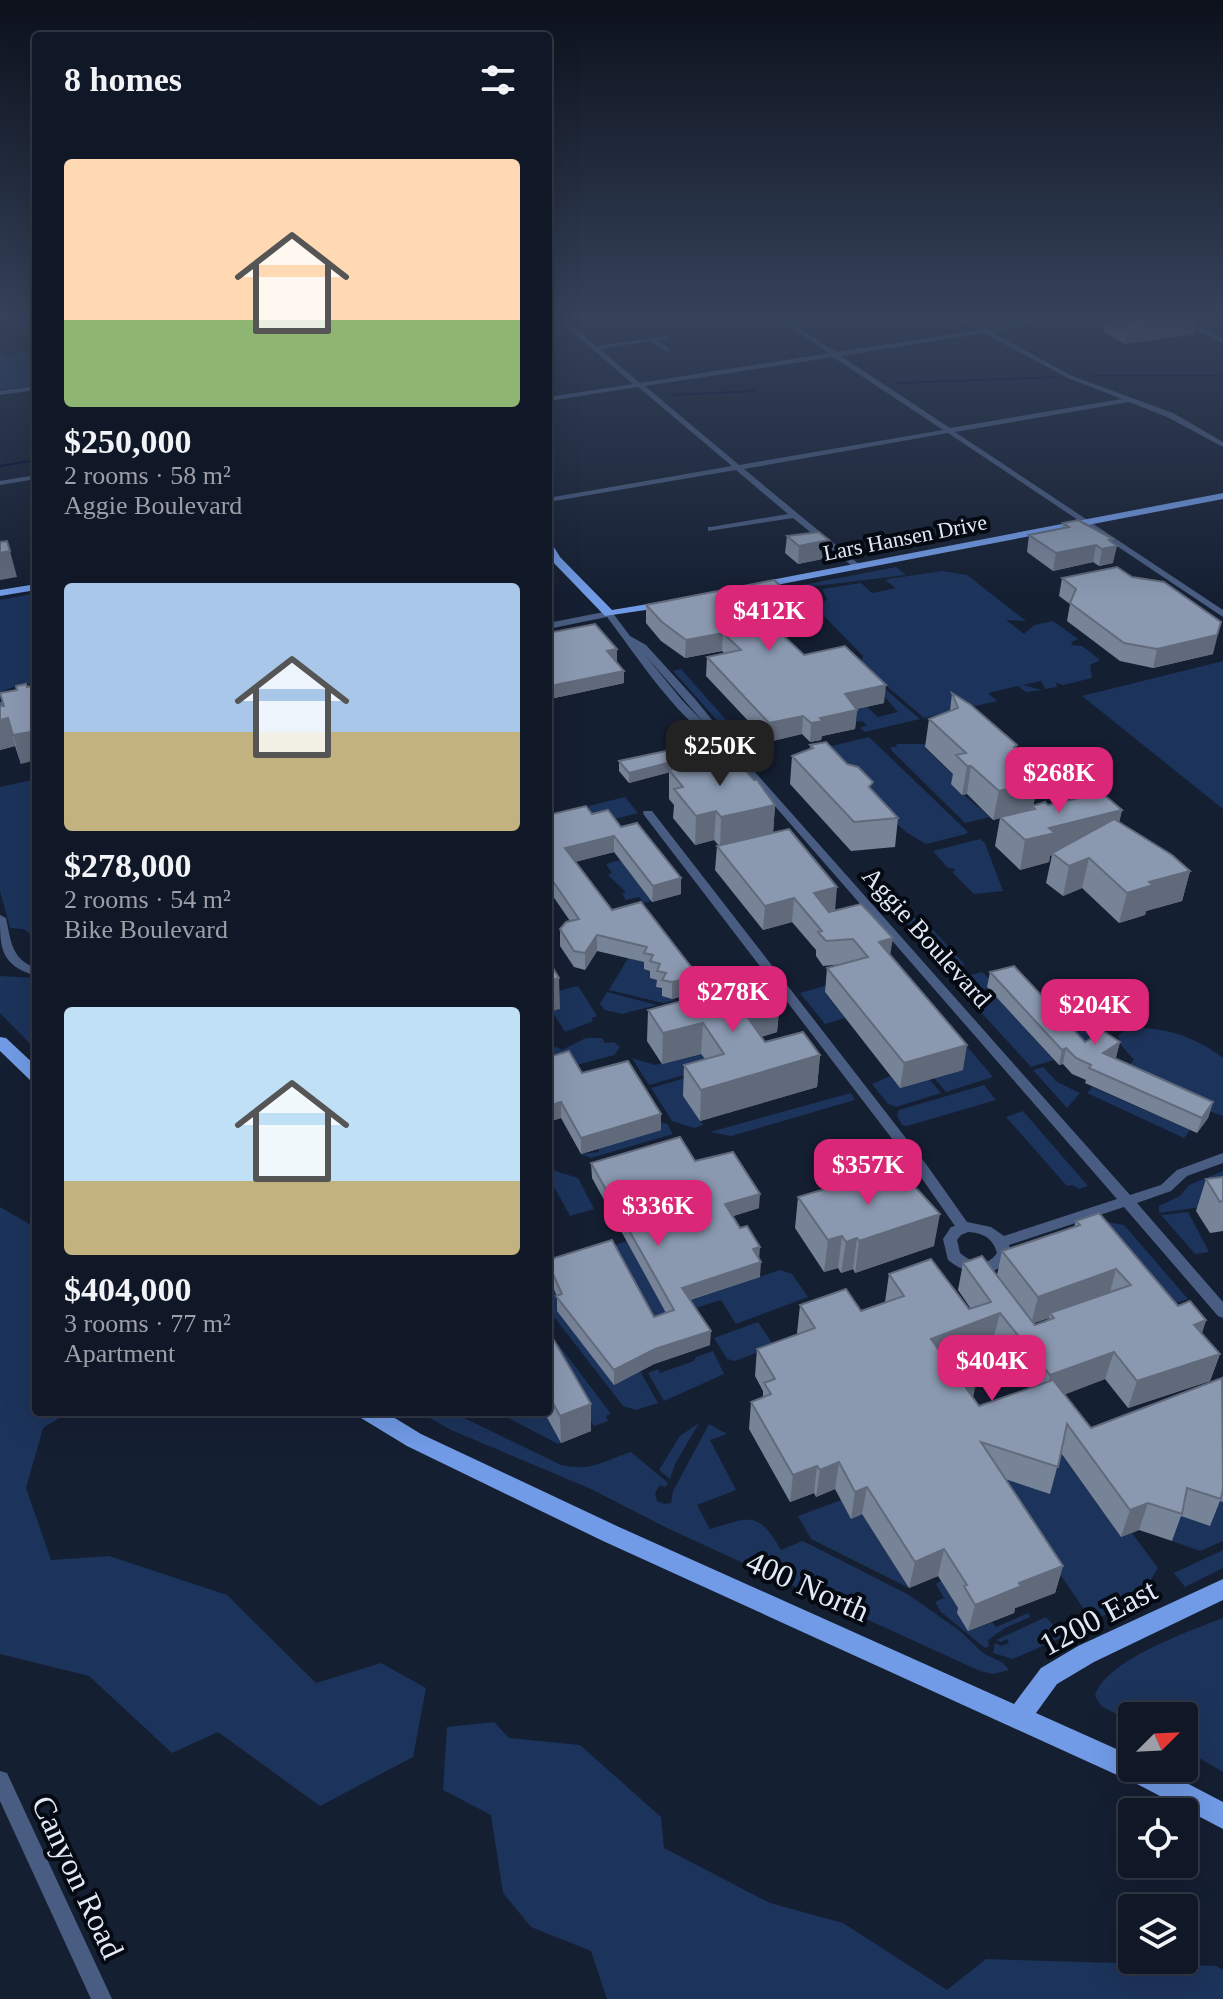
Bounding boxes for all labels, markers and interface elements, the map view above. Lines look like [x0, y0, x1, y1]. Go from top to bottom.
icon: filters [476, 58, 520, 102]
text: 8 homes [64, 61, 182, 98]
icon: home [220, 211, 364, 355]
text: $250,000 [64, 423, 192, 460]
text: 2 rooms · 58 m² [64, 461, 231, 490]
text: Aggie Boulevard [64, 491, 242, 520]
street label: Lars Hansen Drive [821, 509, 989, 566]
pin: $412K [713, 585, 825, 653]
text: $412K [733, 596, 805, 625]
icon: home [220, 635, 364, 779]
pin: $250K [664, 720, 776, 788]
text: $250K [684, 731, 756, 760]
pin: $268K [1003, 747, 1115, 815]
text: $268K [1023, 758, 1095, 787]
text: $278,000 [64, 847, 192, 884]
street label: Aggie Boulevard [856, 861, 997, 1013]
text: 2 rooms · 54 m² [64, 885, 231, 914]
text: Bike Boulevard [64, 915, 228, 944]
pin: $278K [677, 966, 789, 1034]
text: $278K [697, 977, 769, 1006]
pin: $204K [1039, 979, 1151, 1047]
text: $204K [1059, 990, 1131, 1019]
icon: home [220, 1059, 364, 1203]
pin: $357K [812, 1139, 924, 1207]
text: $357K [832, 1150, 904, 1179]
pin: $336K [602, 1180, 714, 1248]
text: $336K [622, 1191, 694, 1220]
text: $404,000 [64, 1271, 192, 1308]
text: 3 rooms · 77 m² [64, 1309, 231, 1338]
pin: $404K [936, 1335, 1048, 1403]
text: Apartment [64, 1339, 175, 1368]
text: $404K [956, 1346, 1028, 1375]
street label: 400 North [741, 1543, 875, 1629]
street label: 1200 East [1033, 1571, 1163, 1663]
north arrow [1118, 1702, 1198, 1782]
map controls [1118, 1702, 1198, 1974]
street label: Canyon Road [25, 1790, 131, 1964]
button: locate [1118, 1798, 1198, 1878]
button: layers [1118, 1894, 1198, 1974]

